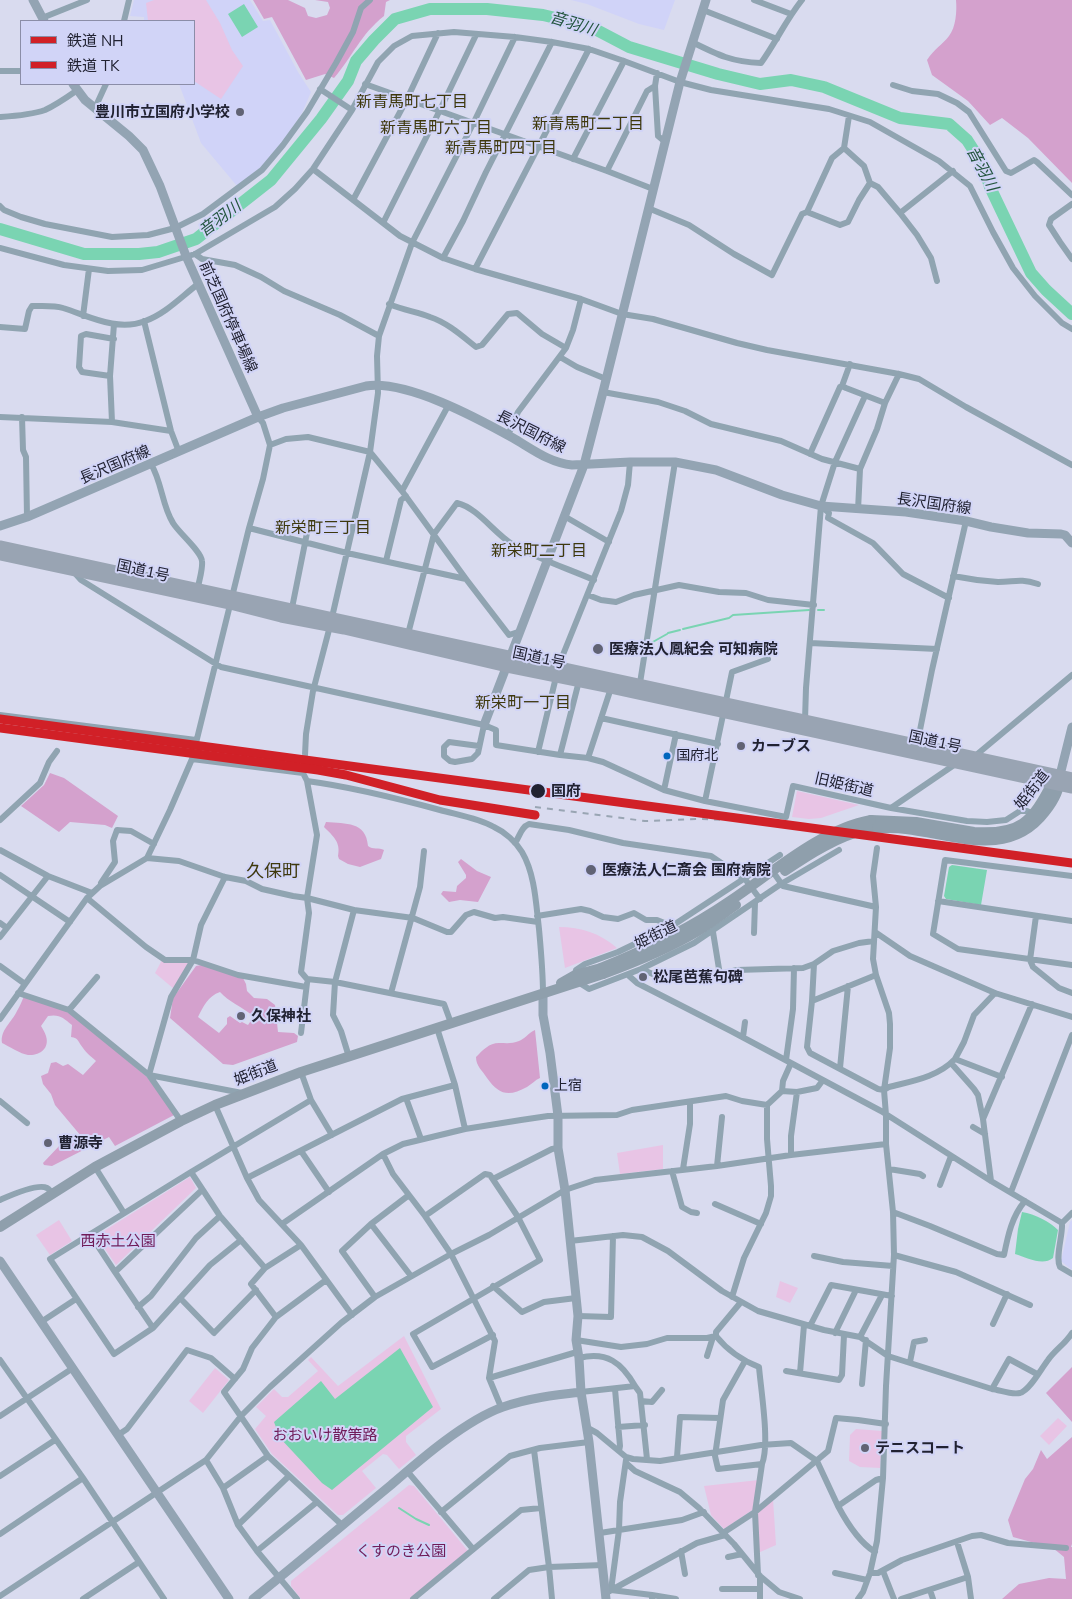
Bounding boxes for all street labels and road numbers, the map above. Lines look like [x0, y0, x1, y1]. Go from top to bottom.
street label: 前芝国府停車場線 [195, 259, 261, 375]
street label: 長沢国府線 [494, 407, 568, 457]
street label: 長沢国府線 [77, 442, 153, 488]
street label: 長沢国府線 [896, 490, 972, 518]
street label: 国道1号 [115, 557, 171, 585]
street label: 国道1号 [511, 644, 567, 672]
street label: 国道1号 [907, 728, 963, 756]
street label: 姫街道 [1011, 767, 1053, 813]
street label: 旧姫街道 [813, 769, 875, 801]
street label: 姫街道 [632, 917, 680, 953]
street label: 姫街道 [232, 1057, 280, 1089]

